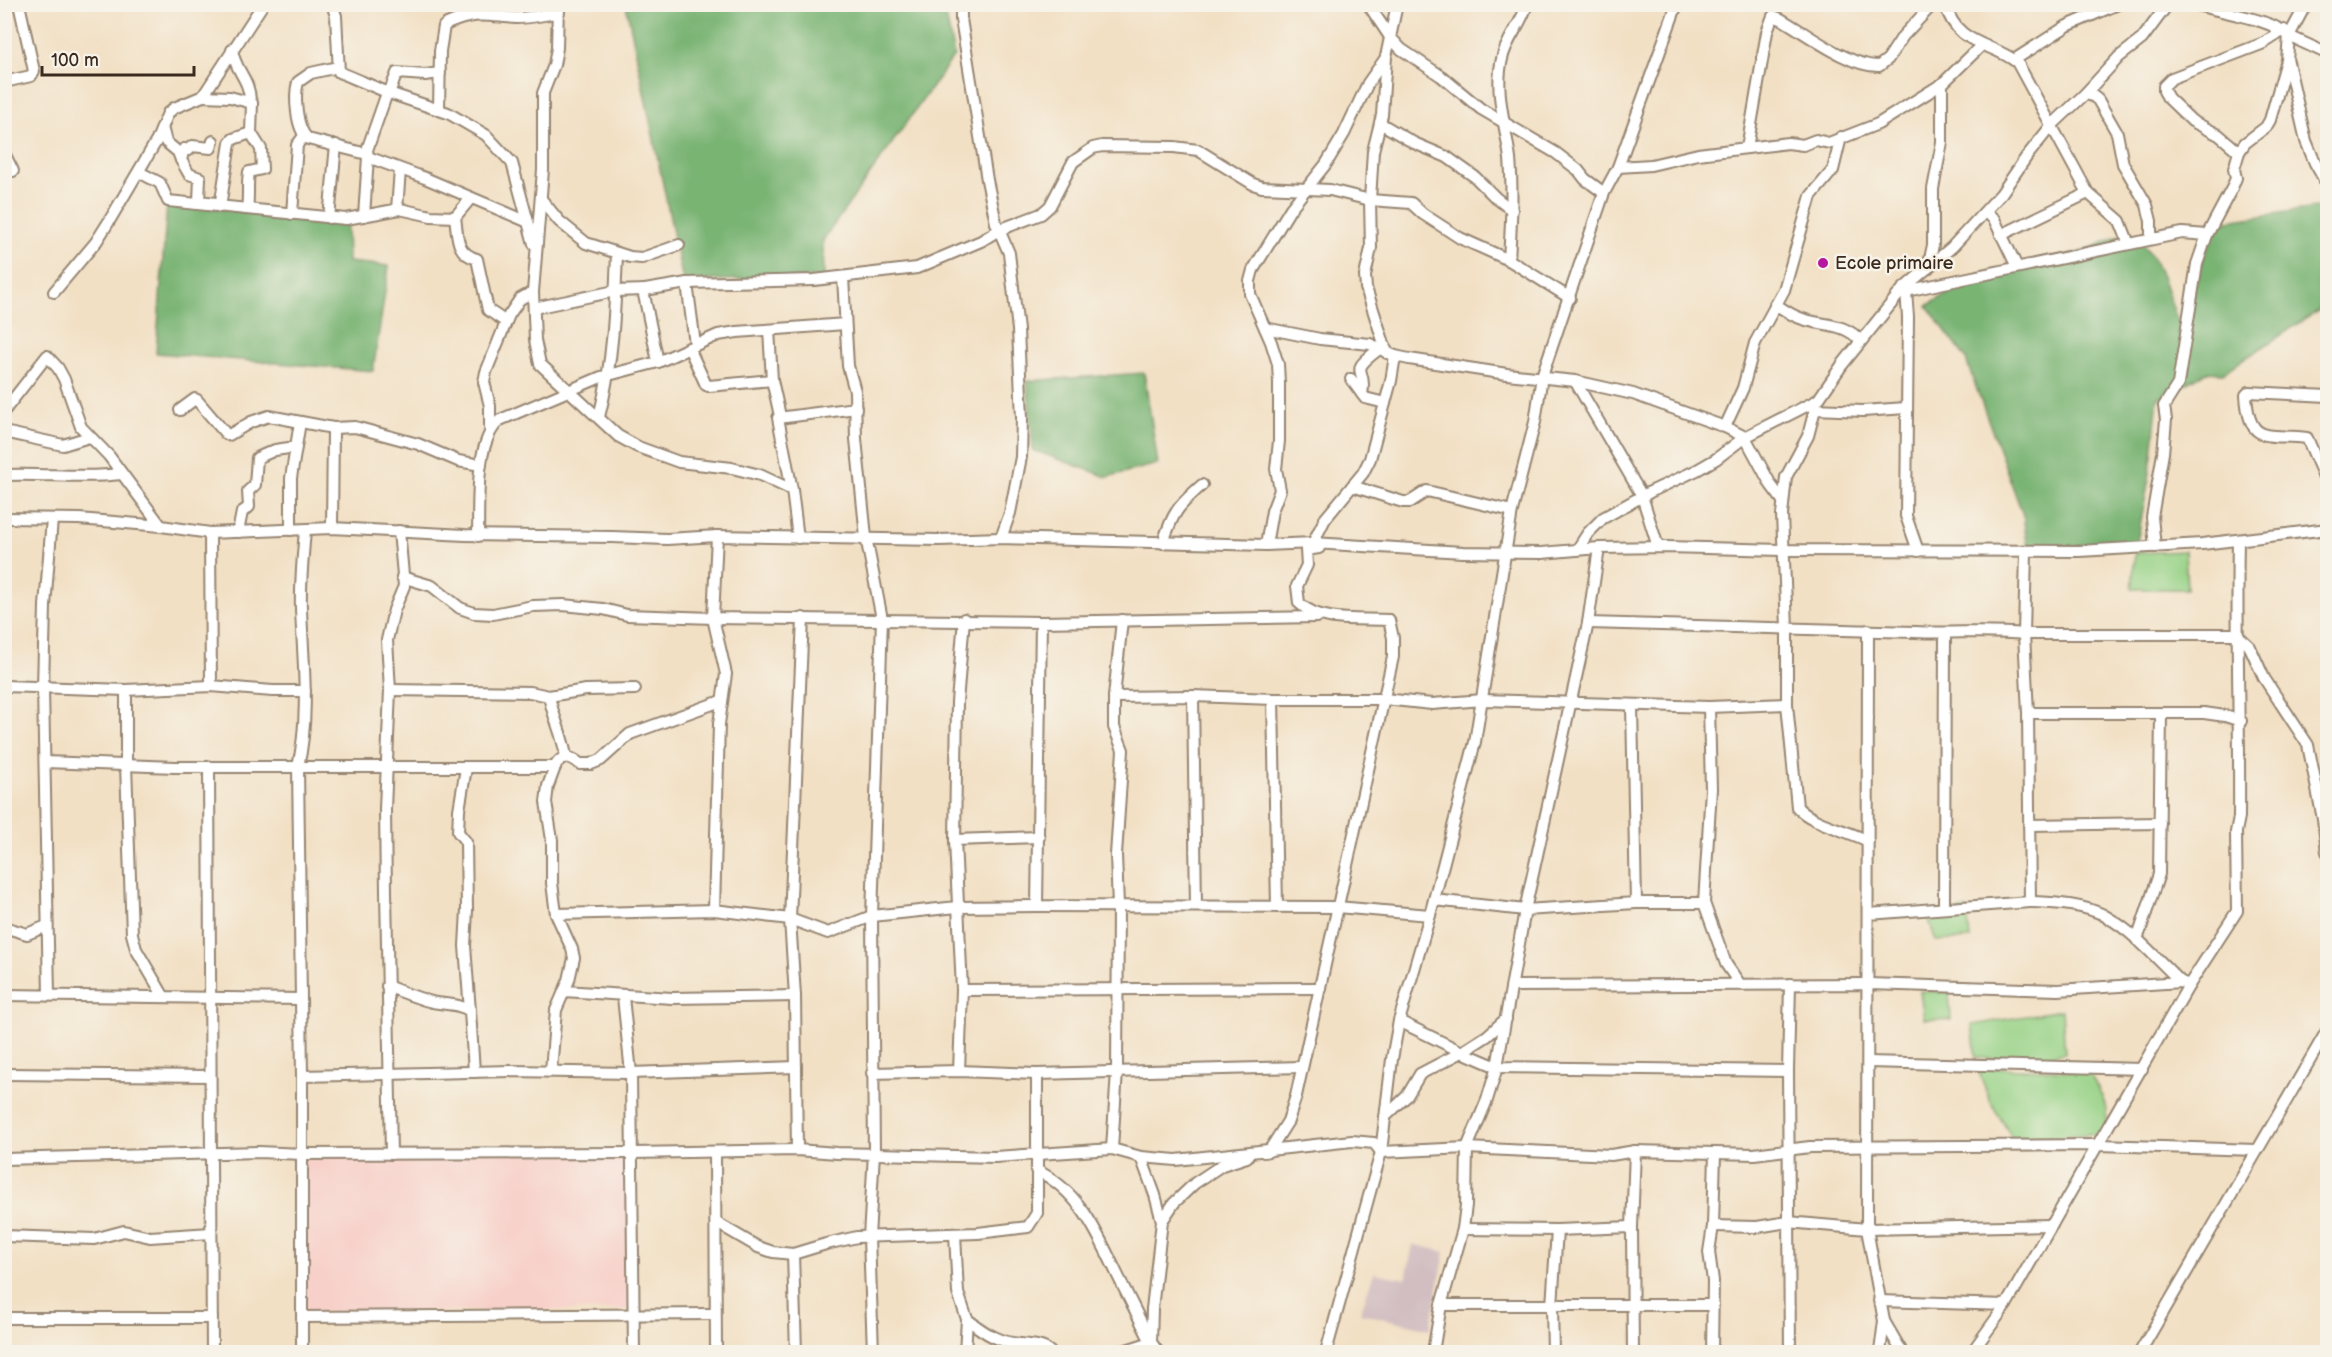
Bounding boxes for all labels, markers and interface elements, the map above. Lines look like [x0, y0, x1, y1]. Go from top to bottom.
scale bar [42, 39, 194, 77]
text: 100 m [51, 50, 99, 71]
place label: Ecole primaire [1835, 253, 1954, 274]
marker: Ecole primaire [1816, 256, 1830, 270]

